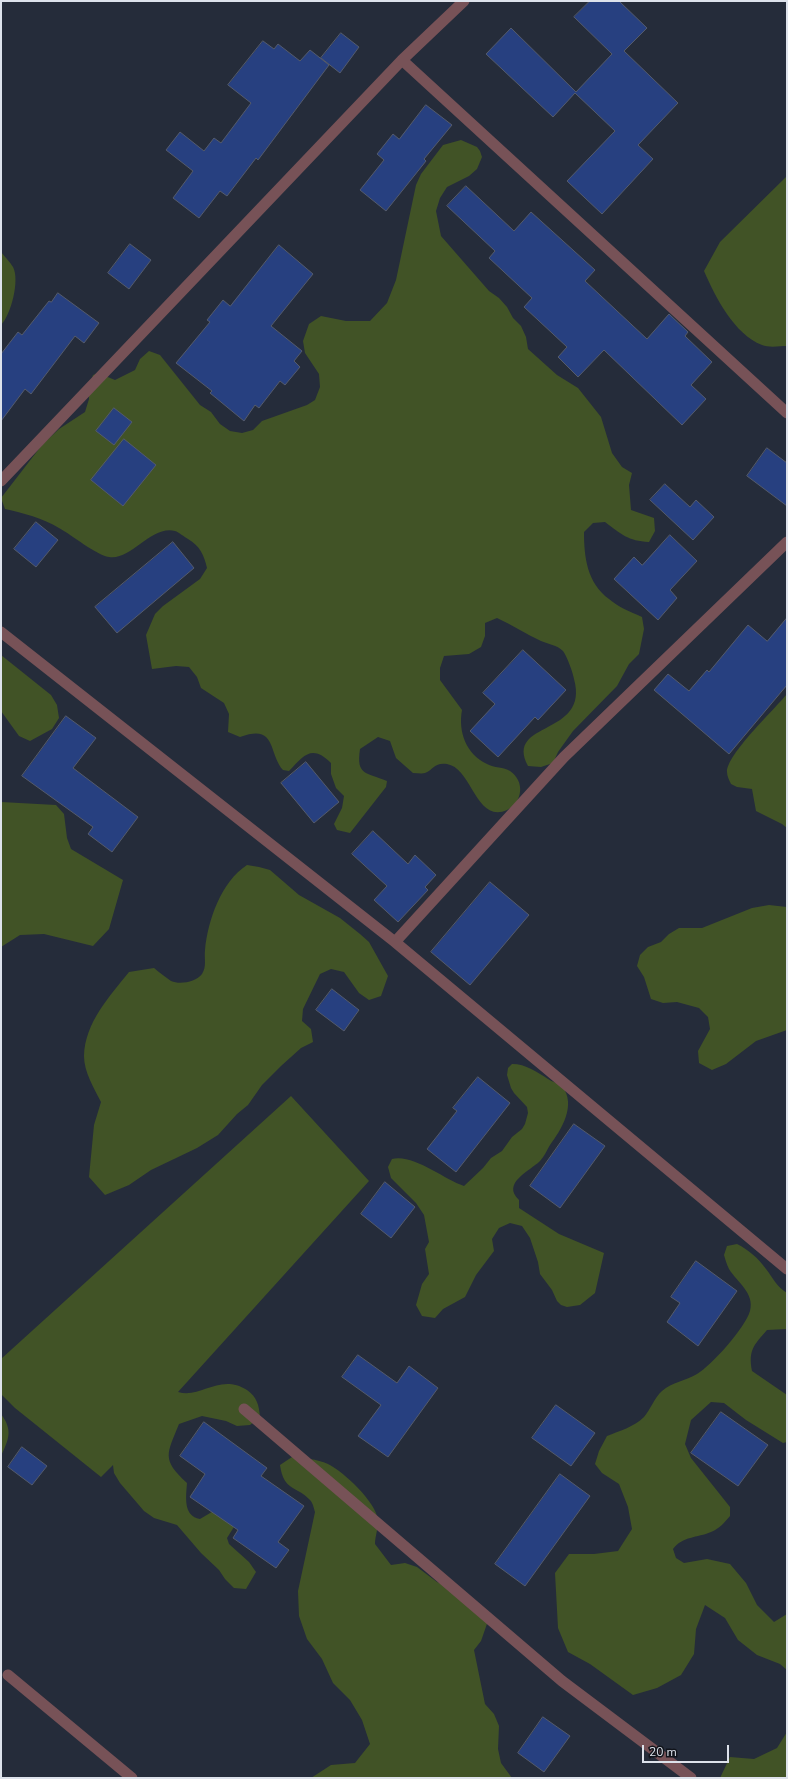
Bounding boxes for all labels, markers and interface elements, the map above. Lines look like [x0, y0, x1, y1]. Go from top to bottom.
scale bar [644, 1737, 731, 1763]
text: 20 m [649, 1744, 677, 1760]

